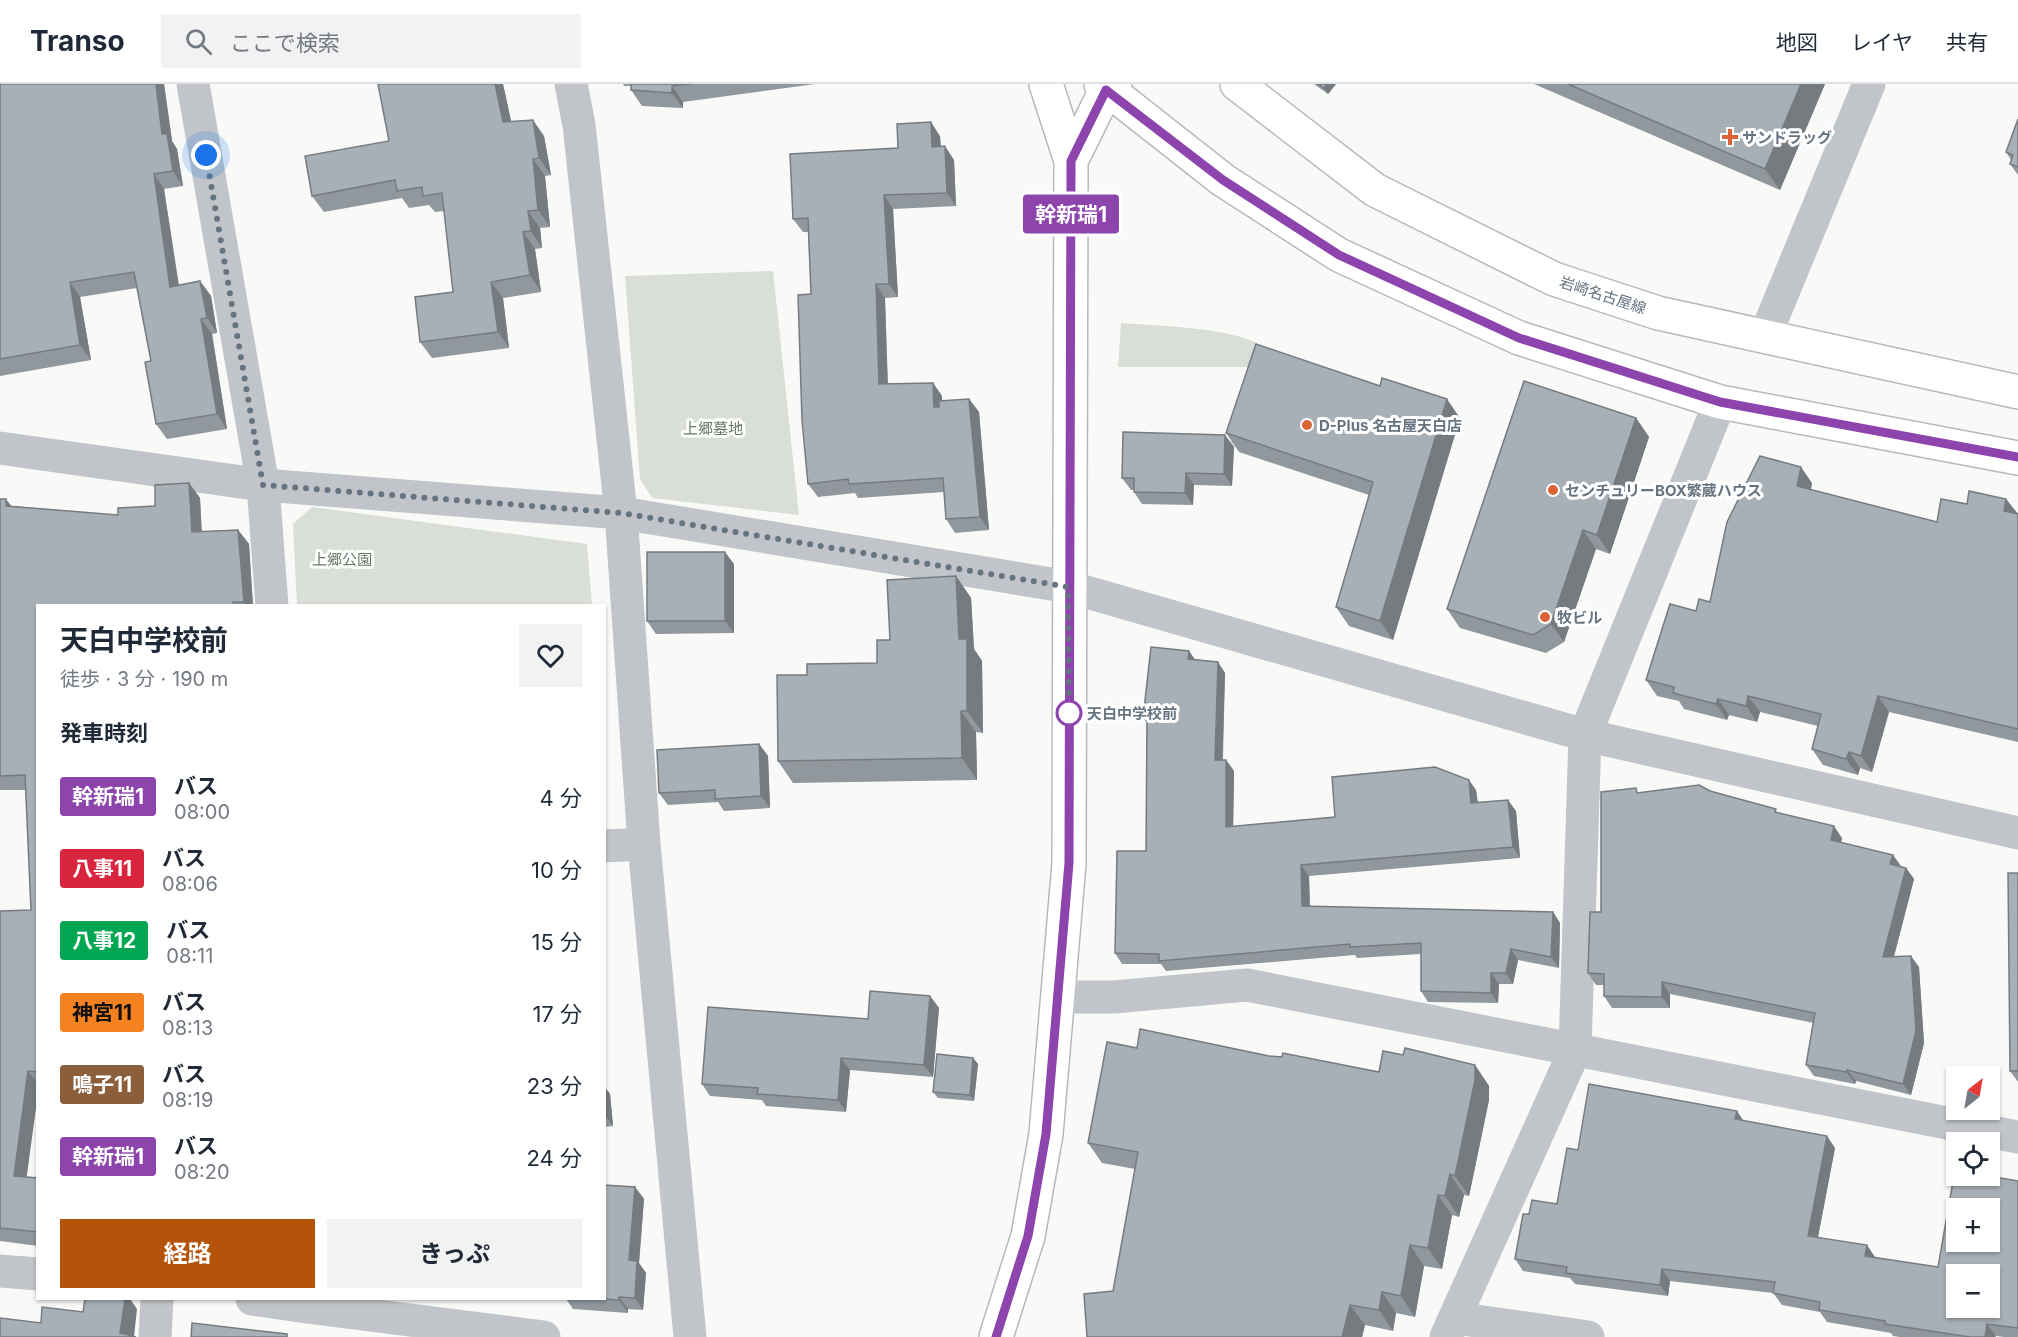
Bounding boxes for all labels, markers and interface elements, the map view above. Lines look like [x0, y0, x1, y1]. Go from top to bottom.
search box [161, 14, 581, 68]
text: Transo [30, 24, 125, 58]
icon: search [182, 25, 215, 58]
text: ここで検索 [230, 30, 340, 56]
text: 地図 [1776, 30, 1818, 55]
text: レイヤ [1851, 30, 1913, 55]
text: 共有 [1946, 30, 1988, 55]
place label: サンドラッグ [1742, 128, 1832, 147]
marker: サンドラッグ [1723, 130, 1737, 144]
your location [191, 140, 221, 170]
line badge: 幹新瑞1 [1029, 194, 1113, 234]
text: 幹新瑞1 [1035, 202, 1107, 227]
street label: 岩崎名古屋線 [1557, 272, 1649, 318]
place label: D-Plus 名古屋天白店 [1319, 416, 1462, 435]
marker: D-Plus 名古屋天白店 [1300, 418, 1314, 432]
park label: 上郷墓地 [683, 419, 743, 438]
place label: センチュリーBOX繁蔵ハウス [1565, 481, 1762, 500]
marker: センチュリーBOX繁蔵ハウス [1546, 483, 1560, 497]
park label: 上郷公園 [312, 550, 372, 569]
place label: 牧ビル [1557, 608, 1602, 627]
marker: 牧ビル [1538, 610, 1552, 624]
text: 天白中学校前 [60, 623, 228, 657]
button: heart [519, 624, 582, 687]
text: 徒歩 · 3 分 · 190 m [60, 667, 228, 691]
marker: 天白中学校前 [1056, 700, 1082, 726]
place label: 天白中学校前 [1087, 704, 1177, 723]
text: 発車時刻 [60, 720, 148, 746]
text: バス [174, 773, 218, 799]
text: 幹新瑞1 [72, 784, 144, 809]
text: 4 分 [540, 785, 582, 811]
text: 08:00 [174, 800, 230, 824]
text: バス [162, 845, 206, 871]
text: 八事11 [72, 856, 132, 881]
text: 10 分 [531, 857, 582, 883]
text: 08:06 [162, 872, 218, 896]
text: バス [166, 917, 210, 943]
text: 八事12 [72, 928, 136, 953]
text: 15 分 [531, 929, 582, 955]
text: 08:11 [166, 944, 213, 968]
text: バス [162, 989, 206, 1015]
text: 神宮11 [72, 1000, 132, 1025]
text: 17 分 [532, 1001, 582, 1027]
text: 08:13 [162, 1016, 213, 1040]
text: バス [162, 1061, 206, 1087]
north arrow [1946, 1066, 2000, 1120]
map controls [1946, 1066, 2000, 1318]
text: 鳴子11 [72, 1072, 132, 1097]
text: 23 分 [527, 1073, 582, 1099]
text: 08:19 [162, 1088, 213, 1112]
button: locate [1946, 1132, 2000, 1186]
text: バス [174, 1133, 218, 1159]
text: 幹新瑞1 [72, 1144, 144, 1169]
text: 24 分 [527, 1145, 582, 1171]
text: 08:20 [174, 1160, 230, 1184]
button: + [1946, 1198, 2000, 1252]
button: 経路 [60, 1219, 315, 1288]
button: きっぷ [327, 1219, 582, 1288]
button: − [1946, 1264, 2000, 1318]

